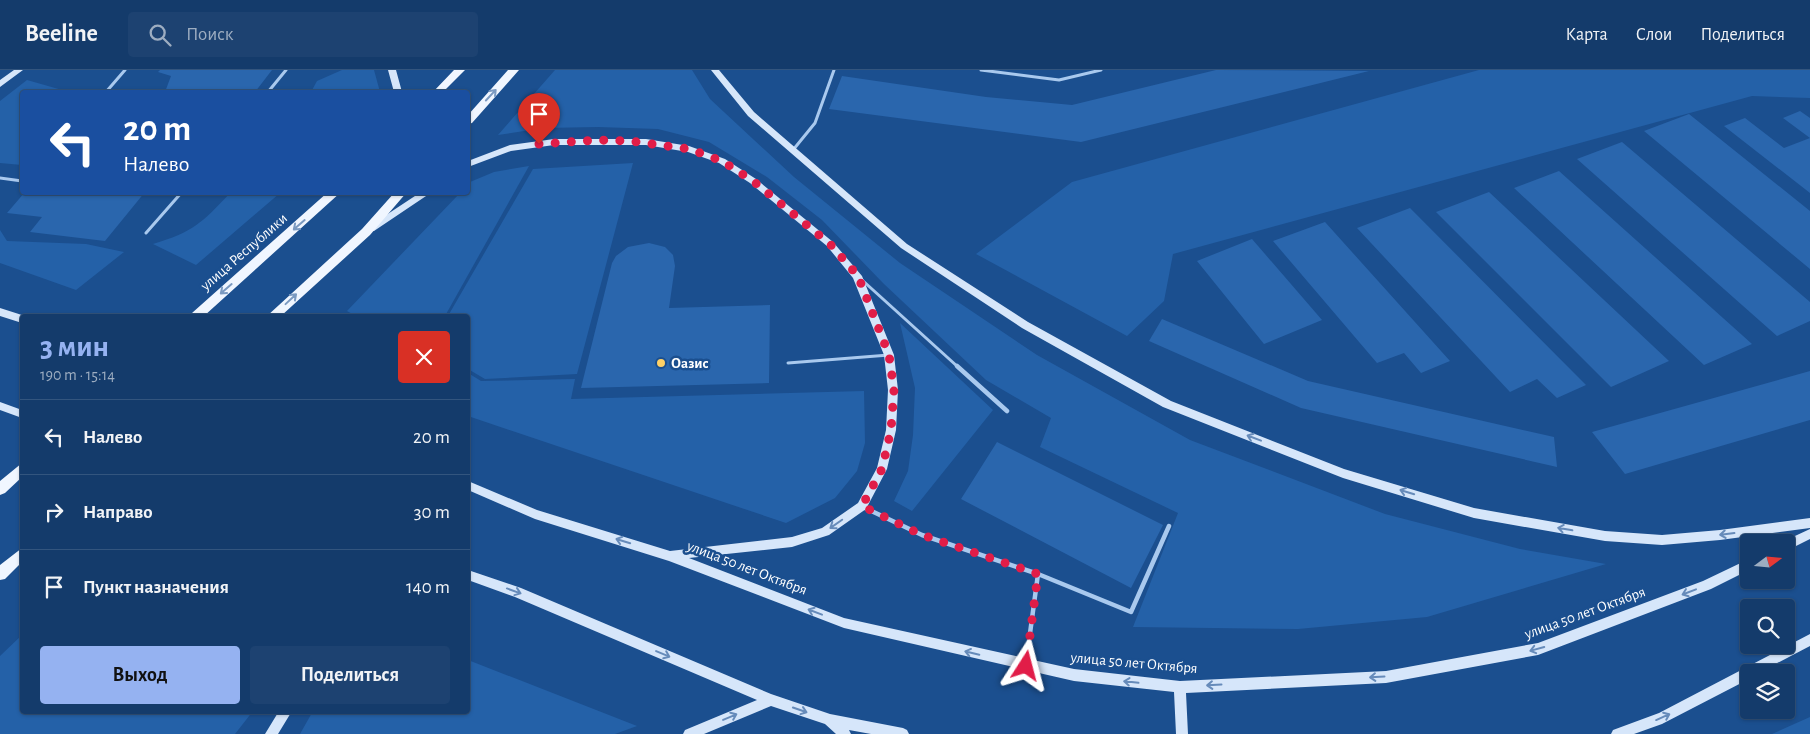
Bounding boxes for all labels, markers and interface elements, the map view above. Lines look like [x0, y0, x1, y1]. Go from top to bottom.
search box [128, 12, 478, 57]
icon: search [146, 21, 174, 49]
text: Beeline [25, 22, 98, 46]
text: Поиск [186, 25, 233, 44]
text: Карта [1566, 26, 1608, 44]
text: Слои [1636, 26, 1672, 44]
text: Поделиться [1700, 26, 1785, 44]
one-way arrow [485, 89, 497, 102]
pin [518, 93, 560, 144]
icon: arrive [525, 100, 553, 128]
icon: left [40, 110, 105, 175]
text: 20 m [123, 112, 191, 147]
text: Налево [123, 153, 189, 175]
street label: улица Республики [197, 210, 290, 294]
one-way arrow [293, 219, 306, 231]
one-way arrow [220, 283, 233, 295]
one-way arrow [285, 293, 297, 305]
button: close [398, 331, 450, 383]
text: 3 мин [40, 332, 109, 362]
place label: Оазис [671, 356, 709, 371]
marker: Оазис [655, 357, 667, 369]
text: 190 m · 15:14 [40, 367, 115, 383]
icon: left [40, 423, 68, 451]
text: Налево [83, 428, 142, 447]
text: 20 m [413, 428, 450, 447]
one-way arrow [1247, 433, 1263, 442]
one-way arrow [1400, 487, 1416, 497]
icon: right [40, 498, 68, 526]
text: Направо [83, 503, 153, 522]
text: 30 m [414, 503, 450, 522]
one-way arrow [829, 519, 843, 529]
one-way arrow [1558, 524, 1574, 534]
one-way arrow [1719, 529, 1735, 539]
north arrow [1740, 534, 1795, 589]
map controls [1740, 534, 1795, 719]
one-way arrow [615, 536, 631, 546]
street label: улица 50 лет Октября [684, 538, 809, 598]
icon: arrive [40, 573, 68, 601]
text: Пункт назначения [83, 578, 229, 597]
text: 140 m [406, 578, 450, 597]
street label: улица 50 лет Октября [1522, 584, 1647, 642]
one-way arrow [505, 587, 521, 596]
one-way arrow [1681, 588, 1697, 597]
button: search [1740, 599, 1795, 654]
one-way arrow [807, 607, 823, 616]
position arrow [999, 639, 1051, 691]
one-way arrow [1529, 645, 1545, 654]
button: Выход [40, 646, 240, 704]
button: Поделиться [250, 646, 450, 704]
one-way arrow [964, 648, 980, 657]
one-way arrow [655, 649, 670, 659]
street label: улица 50 лет Октября [1069, 650, 1198, 676]
button: layers [1740, 664, 1795, 719]
one-way arrow [1369, 673, 1385, 682]
one-way arrow [1124, 677, 1140, 687]
one-way arrow [1207, 681, 1223, 690]
one-way arrow [792, 706, 808, 715]
one-way arrow [722, 711, 737, 721]
one-way arrow [1655, 712, 1670, 721]

